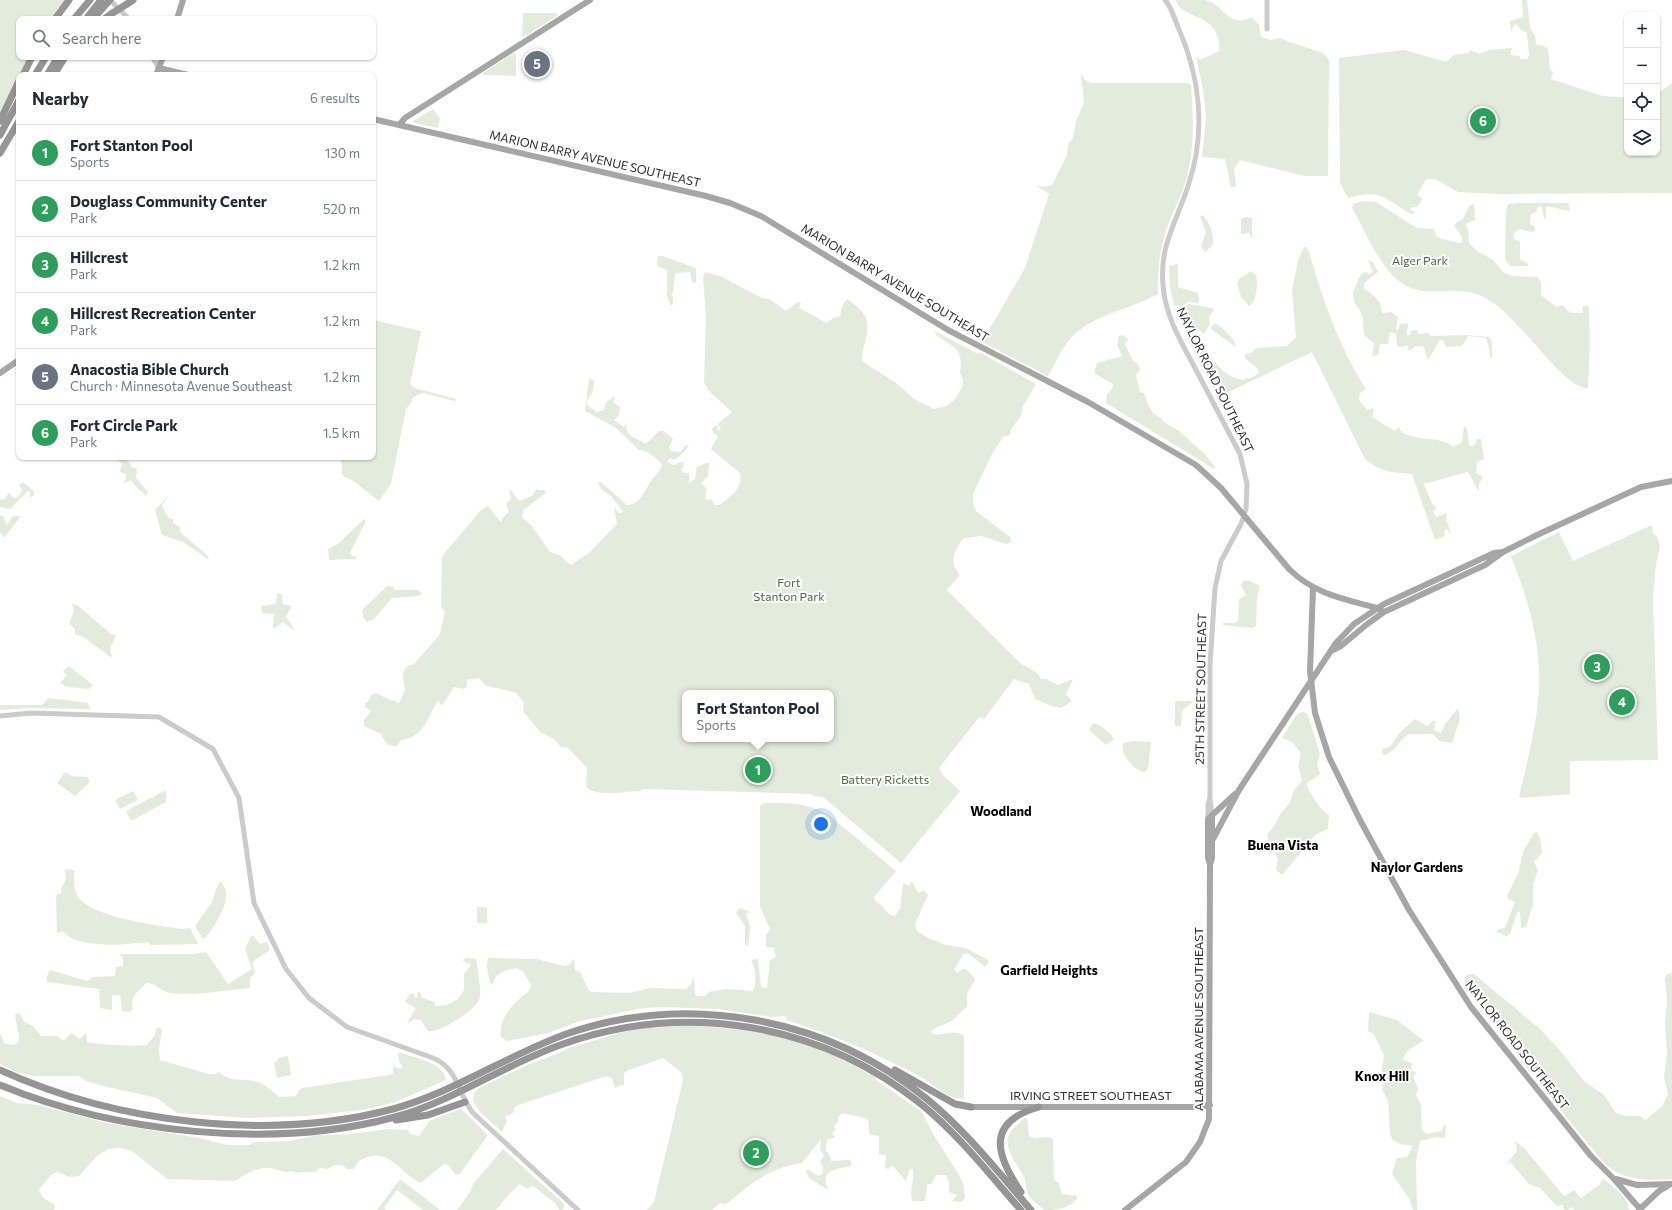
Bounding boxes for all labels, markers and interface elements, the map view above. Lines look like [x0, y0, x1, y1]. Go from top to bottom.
map controls [1624, 12, 1660, 156]
button: + [1624, 12, 1660, 48]
search box [16, 16, 376, 60]
icon: search [30, 27, 52, 49]
text: Search here [62, 29, 141, 47]
button: − [1624, 48, 1660, 84]
pin: 5 [524, 49, 550, 79]
button: locate [1624, 84, 1660, 120]
text: Nearby [32, 88, 89, 109]
text: 6 results [310, 90, 360, 106]
pin: 6 [1470, 106, 1496, 136]
button: layers [1624, 120, 1660, 156]
street label: MARION BARRY AVENUE SOUTHEAST [488, 127, 703, 189]
text: Fort Stanton Pool [70, 136, 193, 154]
text: 1 [42, 145, 48, 161]
text: 130 m [325, 145, 360, 161]
text: Sports [70, 154, 110, 170]
text: Douglass Community Center [70, 192, 267, 210]
text: 2 [41, 201, 49, 217]
text: 520 m [323, 201, 360, 217]
text: Park [70, 210, 97, 226]
street label: MARION BARRY AVENUE SOUTHEAST [799, 220, 992, 344]
text: Hillcrest [70, 248, 128, 266]
park label: Alger Park [1392, 253, 1449, 267]
text: 3 [41, 257, 49, 273]
text: 1.2 km [323, 257, 360, 273]
text: Park [70, 266, 97, 282]
text: Hillcrest Recreation Center [70, 304, 256, 322]
street label: NAYLOR ROAD SOUTHEAST [1175, 305, 1257, 455]
text: 4 [41, 313, 49, 329]
text: 1.2 km [323, 313, 360, 329]
text: Park [70, 322, 97, 338]
text: Anacostia Bible Church [70, 360, 229, 378]
text: 5 [41, 369, 49, 385]
text: 1.2 km [323, 369, 360, 385]
text: Church · Minnesota Avenue Southeast [70, 378, 292, 394]
text: Fort Circle Park [70, 416, 178, 434]
text: 6 [41, 425, 49, 441]
text: 1.5 km [323, 425, 360, 441]
text: Park [70, 434, 97, 450]
park label: Fort Stanton Park [753, 575, 825, 603]
street label: 25TH STREET SOUTHEAST [1192, 613, 1208, 765]
pin: 3 [1584, 652, 1610, 682]
pin: 4 [1609, 687, 1635, 717]
popup [682, 690, 834, 742]
text: Fort Stanton Pool [697, 699, 819, 717]
text: Sports [697, 717, 736, 733]
pin: 1 [745, 755, 771, 785]
park label: Battery Ricketts [841, 772, 929, 786]
district label: Woodland [970, 803, 1032, 819]
your location [811, 814, 831, 834]
district label: Buena Vista [1248, 837, 1319, 853]
district label: Naylor Gardens [1371, 859, 1463, 875]
street label: ALABAMA AVENUE SOUTHEAST [1191, 927, 1205, 1111]
district label: Garfield Heights [1000, 962, 1098, 978]
street label: NAYLOR ROAD SOUTHEAST [1463, 977, 1573, 1112]
district label: Knox Hill [1355, 1068, 1409, 1084]
street label: IRVING STREET SOUTHEAST [1010, 1088, 1172, 1102]
pin: 2 [743, 1138, 769, 1168]

